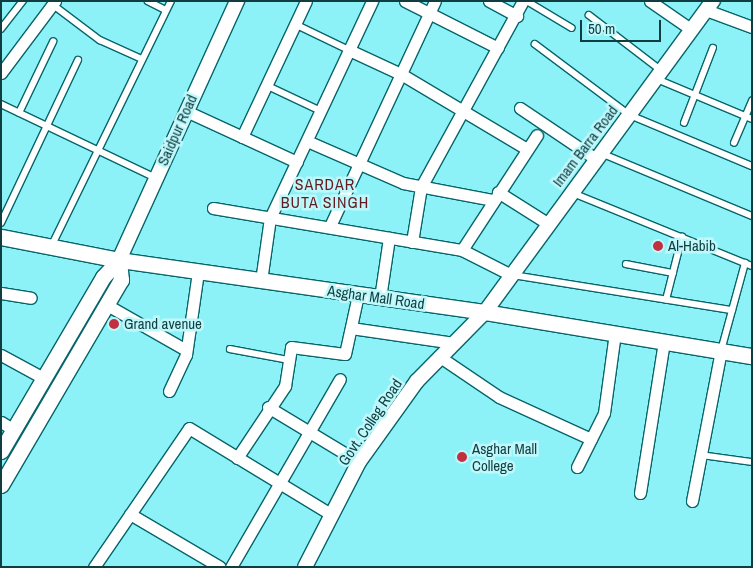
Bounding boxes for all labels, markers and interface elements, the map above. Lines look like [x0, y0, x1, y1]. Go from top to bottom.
scale bar [583, 10, 664, 42]
text: 50 m [588, 18, 615, 39]
street label: Saidpur Road [153, 92, 201, 168]
street label: Imam Barra Road [549, 102, 621, 190]
district label: SARDAR BUTA SINGH [279, 174, 371, 212]
place label: Al-Habib [668, 237, 716, 255]
marker: Al-Habib [652, 240, 664, 252]
street label: Asghar Mall Road [326, 281, 426, 313]
place label: Grand avenue [124, 315, 202, 333]
marker: Grand avenue [108, 318, 120, 330]
street label: Govt. Colleg Road [334, 375, 406, 469]
place label: Asghar Mall College [472, 439, 537, 474]
marker: Asghar Mall College [456, 451, 468, 463]

